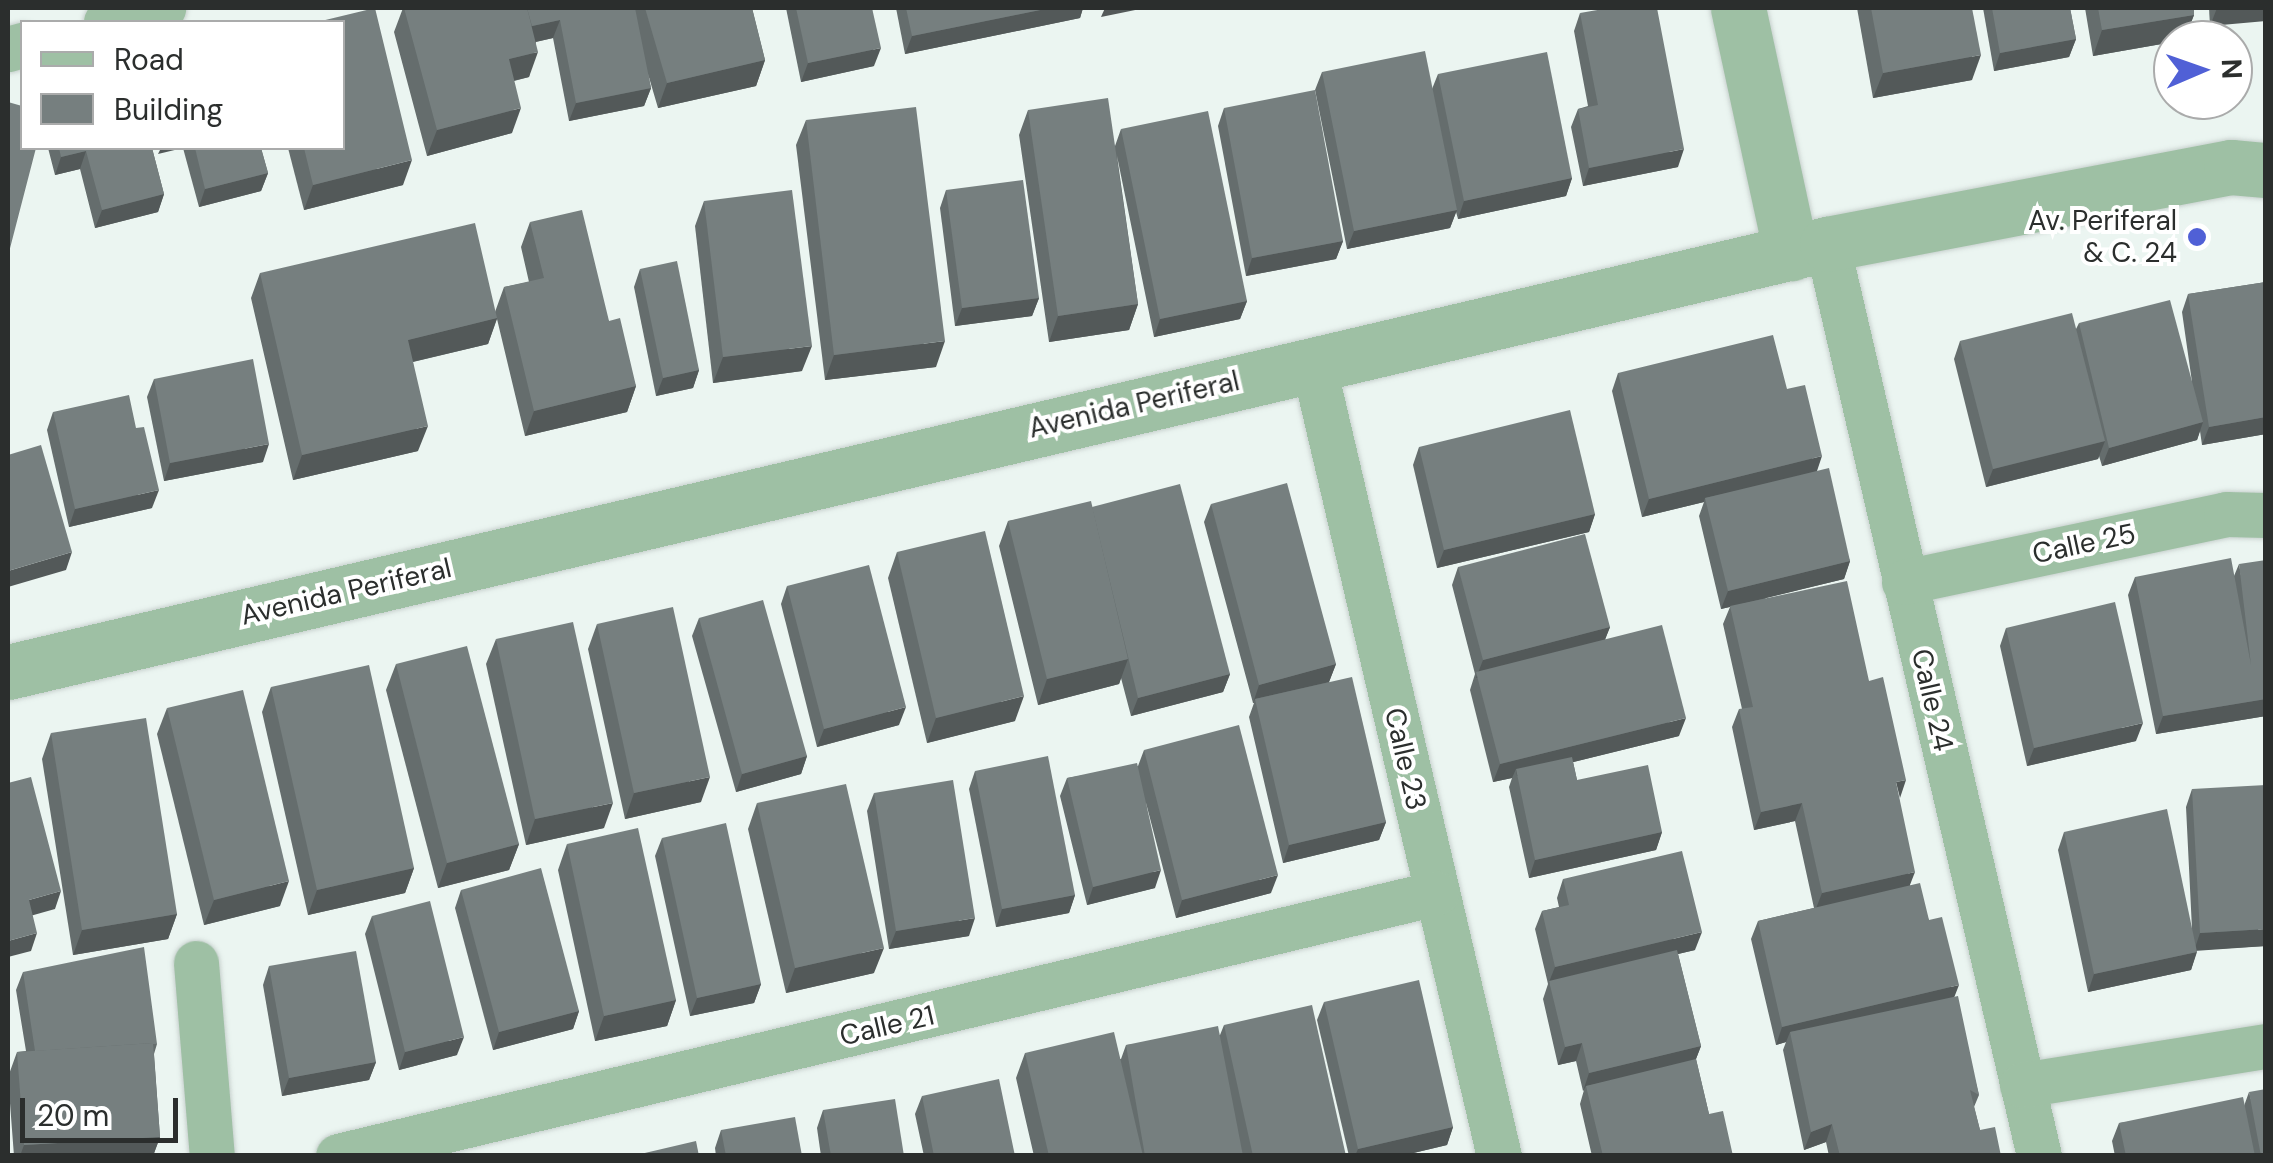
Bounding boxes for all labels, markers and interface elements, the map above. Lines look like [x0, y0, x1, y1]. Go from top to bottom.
legend [20, 20, 345, 150]
north arrow [2153, 20, 2253, 120]
text: Road [114, 40, 184, 79]
text: N [2213, 58, 2250, 80]
text: Building [114, 90, 223, 129]
place label: Av. Periferal & C. 24 [2028, 204, 2177, 270]
marker: Av. Periferal & C. 24 [2186, 226, 2208, 248]
street label: Avenida Periferal [1025, 364, 1243, 446]
street label: Calle 25 [2029, 517, 2139, 571]
street label: Avenida Periferal [237, 551, 455, 633]
street label: Calle 24 [1904, 646, 1960, 754]
street label: Calle 23 [1377, 705, 1433, 813]
street label: Calle 21 [836, 999, 938, 1053]
scale bar [25, 1078, 182, 1140]
text: 20 m [37, 1096, 109, 1135]

